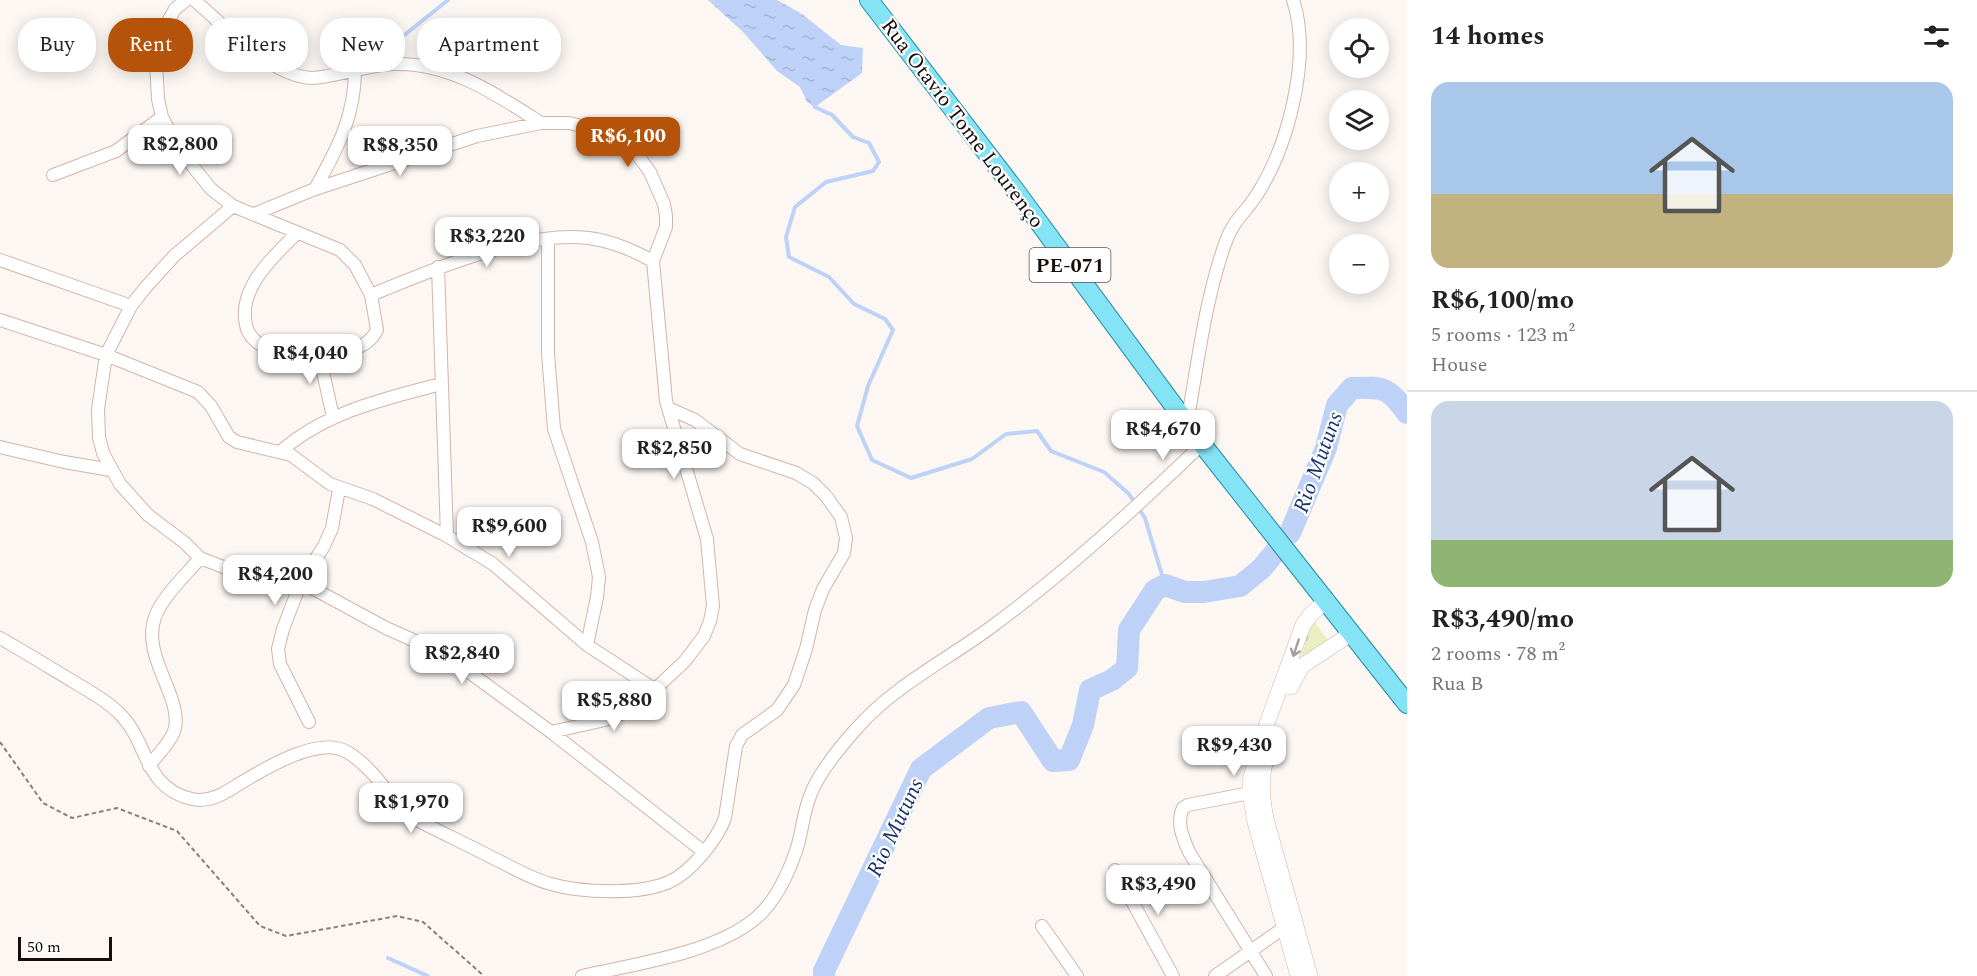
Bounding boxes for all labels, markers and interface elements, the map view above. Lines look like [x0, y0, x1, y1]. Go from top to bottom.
street label: Rua Otavio Tome Lourenço [873, 12, 1052, 235]
text: 14 homes [1431, 16, 1545, 56]
chip: Buy [18, 18, 96, 72]
chip: Rent [108, 18, 193, 72]
chip: Filters [205, 18, 308, 72]
chip: New [320, 18, 405, 72]
chip: Apartment [417, 18, 561, 72]
map controls [1329, 18, 1389, 294]
button: locate [1329, 18, 1389, 78]
icon: filters [1920, 20, 1953, 53]
button: layers [1329, 90, 1389, 150]
pin: R$6,100 [573, 117, 683, 168]
text: R$6,100 [590, 121, 666, 151]
icon: home [1638, 121, 1746, 229]
pin: R$2,800 [125, 125, 235, 176]
pin: R$8,350 [345, 126, 455, 177]
text: R$2,800 [142, 129, 218, 159]
text: R$8,350 [362, 130, 438, 160]
button: + [1329, 162, 1389, 222]
pin: R$3,220 [432, 217, 542, 268]
text: R$3,220 [449, 221, 525, 251]
button: − [1329, 234, 1389, 294]
road number: PE-071 [1030, 248, 1110, 282]
text: R$6,100/mo [1431, 280, 1574, 320]
text: 5 rooms · 123 m² [1431, 320, 1575, 350]
pin: R$4,040 [255, 334, 365, 385]
text: R$4,040 [272, 338, 348, 368]
text: House [1431, 350, 1488, 380]
water label: Rio Mutuns [1285, 407, 1352, 518]
pin: R$4,670 [1108, 410, 1218, 461]
text: R$4,670 [1125, 414, 1201, 444]
pin: R$2,850 [619, 429, 729, 480]
text: R$2,850 [636, 433, 712, 463]
icon: home [1638, 440, 1746, 548]
pin: R$9,600 [454, 507, 564, 558]
text: R$9,600 [471, 511, 547, 541]
pin: R$4,200 [220, 555, 330, 606]
text: R$4,200 [237, 559, 313, 589]
text: R$3,490/mo [1431, 599, 1574, 639]
pin: R$2,840 [407, 634, 517, 685]
text: R$2,840 [424, 638, 500, 668]
one-way arrow [1290, 638, 1301, 657]
text: 2 rooms · 78 m² [1431, 639, 1565, 669]
text: Rua B [1431, 669, 1483, 699]
pin: R$5,880 [559, 681, 669, 732]
text: R$5,880 [576, 685, 652, 715]
pin: R$9,430 [1179, 726, 1289, 777]
text: R$9,430 [1196, 730, 1272, 760]
water label: Rio Mutuns [858, 773, 933, 882]
pin: R$1,970 [356, 783, 466, 834]
text: R$1,970 [373, 787, 449, 817]
pin: R$3,490 [1103, 865, 1213, 916]
text: R$3,490 [1120, 869, 1196, 899]
scale bar [18, 934, 112, 962]
text: 50 m [27, 935, 61, 959]

